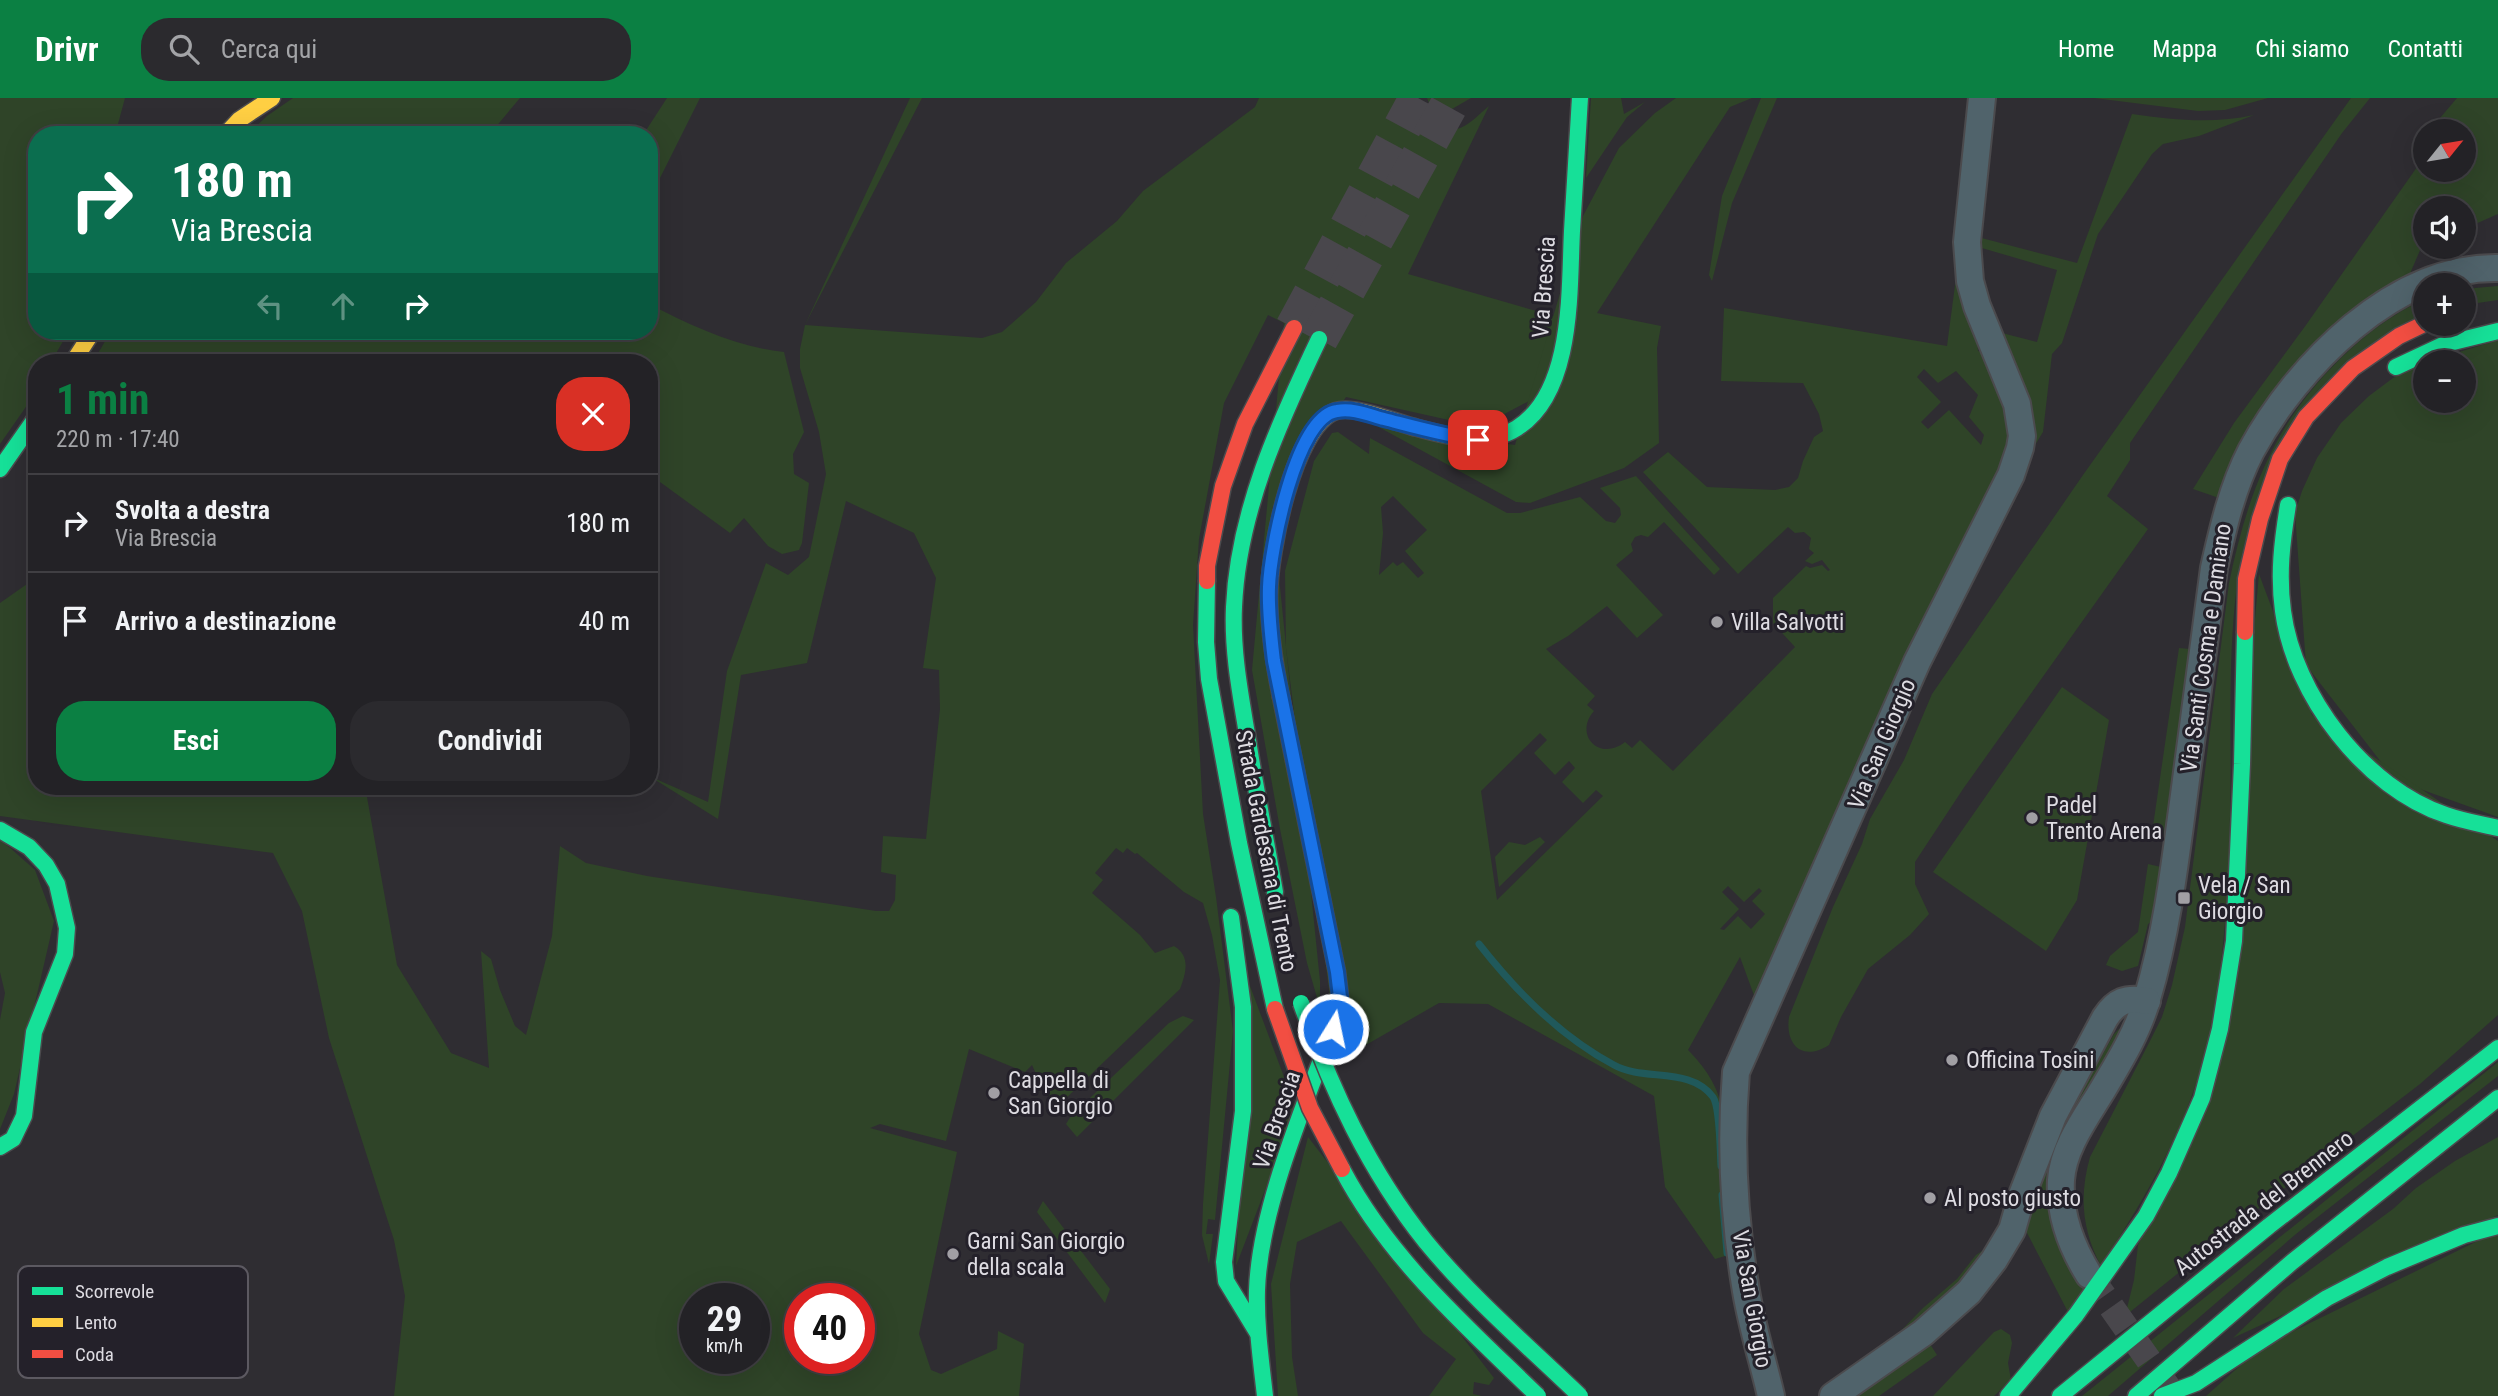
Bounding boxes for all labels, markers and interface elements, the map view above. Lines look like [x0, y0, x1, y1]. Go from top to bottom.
search box [141, 18, 631, 81]
text: Drivr [35, 30, 99, 69]
icon: search [165, 30, 203, 68]
text: Cerca qui [221, 34, 317, 64]
text: Home [2058, 35, 2114, 63]
text: Mappa [2152, 35, 2217, 63]
text: Chi siamo [2255, 35, 2349, 63]
text: Contatti [2387, 35, 2463, 63]
north arrow [2413, 119, 2476, 182]
map controls [2413, 119, 2476, 413]
text: 180 m [171, 152, 293, 209]
icon: right [56, 154, 147, 245]
button: sound [2413, 196, 2476, 259]
text: Via Brescia [171, 211, 313, 249]
street label: Via Brescia [1527, 235, 1561, 339]
button: + [2413, 273, 2476, 336]
icon: left [251, 287, 289, 325]
icon: ahead [324, 287, 362, 325]
icon: right [397, 287, 435, 325]
button: − [2413, 350, 2476, 413]
text: 1 min [56, 375, 149, 424]
button: close [556, 377, 630, 451]
pin [1448, 410, 1508, 470]
icon: arrive [1459, 421, 1497, 459]
text: 220 m · 17:40 [56, 426, 180, 453]
text: Svolta a destra [115, 495, 270, 525]
icon: right [56, 504, 94, 542]
text: 180 m [566, 508, 630, 538]
street label: Via Santi Cosma e Damiano [2175, 522, 2237, 774]
text: Via Brescia [115, 525, 217, 552]
icon: arrive [56, 602, 94, 640]
text: Arrivo a destinazione [115, 606, 336, 636]
text: 40 m [579, 606, 630, 636]
place label: Villa Salvotti [1731, 609, 1844, 636]
marker: Villa Salvotti [1709, 614, 1725, 630]
street label: Via San Giorgio [1842, 675, 1922, 813]
button: Esci [56, 701, 336, 781]
button: Condividi [350, 701, 630, 781]
street label: Strada Gardesana di Trento [1229, 728, 1303, 974]
place label: Padel Trento Arena [2046, 792, 2162, 845]
marker: Padel Trento Arena [2024, 810, 2040, 826]
place label: Vela / San Giorgio [2198, 872, 2291, 925]
marker: Vela / San Giorgio [2176, 890, 2192, 906]
position arrow [1296, 992, 1370, 1066]
place label: Officina Tosini [1966, 1047, 2094, 1074]
marker: Officina Tosini [1944, 1052, 1960, 1068]
place label: Cappella di San Giorgio [1008, 1067, 1113, 1120]
street label: Via Brescia [1248, 1067, 1306, 1173]
marker: Cappella di San Giorgio [986, 1085, 1002, 1101]
street label: Autostrada del Brennero [2169, 1125, 2359, 1281]
place label: Al posto giusto [1944, 1185, 2081, 1212]
marker: Al posto giusto [1922, 1190, 1938, 1206]
place label: Garni San Giorgio della scala [967, 1228, 1125, 1281]
street label: Via San Giorgio [1727, 1228, 1777, 1370]
marker: Garni San Giorgio della scala [945, 1246, 961, 1262]
legend [18, 1266, 248, 1378]
text: Scorrevole [75, 1280, 154, 1303]
speed limit sign: 40 [784, 1283, 875, 1374]
text: 29 [707, 1299, 742, 1340]
text: Lento [75, 1311, 117, 1334]
text: km/h [706, 1335, 743, 1356]
text: Coda [75, 1343, 114, 1366]

